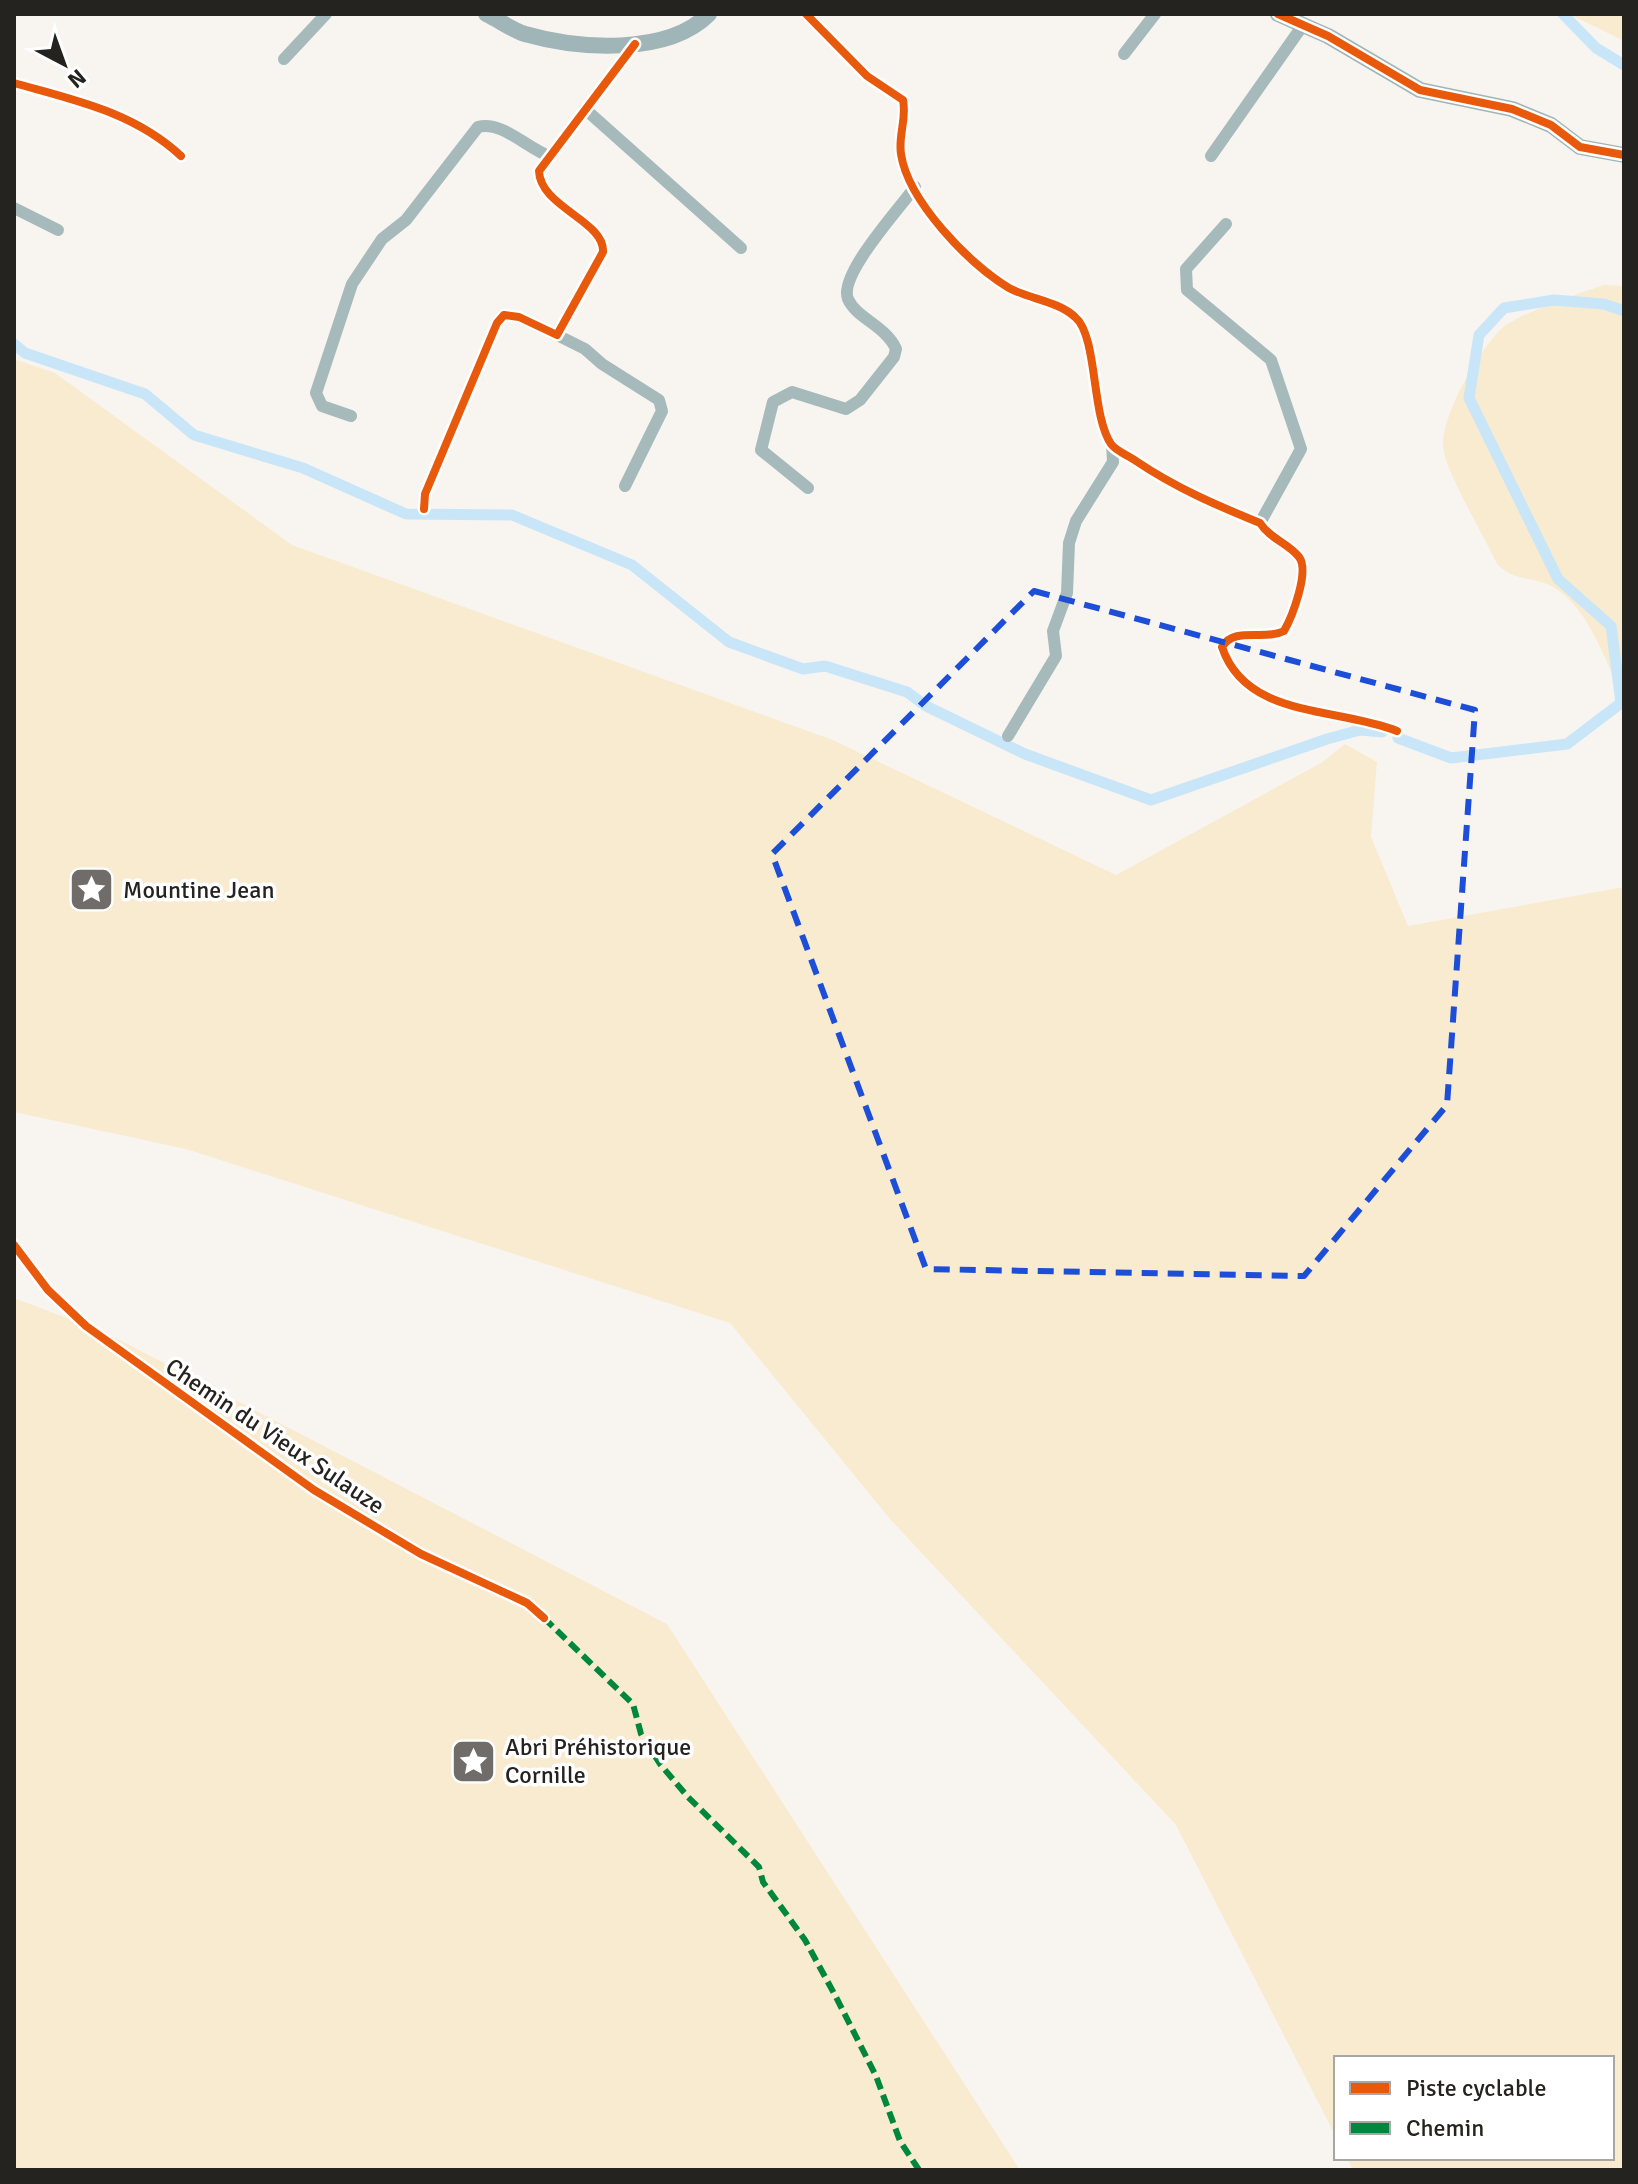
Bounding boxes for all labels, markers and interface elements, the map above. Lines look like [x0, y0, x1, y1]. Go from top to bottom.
north arrow [24, 24, 104, 104]
text: N [62, 64, 91, 94]
place icon: Mountine Jean [68, 866, 116, 914]
place label: Mountine Jean [123, 875, 275, 905]
street label: Chemin du Vieux Sulauze [160, 1352, 390, 1520]
place label: Abri Préhistorique Cornille [505, 1732, 691, 1790]
place icon: Abri Préhistorique Cornille [450, 1737, 498, 1785]
legend [1334, 2056, 1614, 2160]
text: Piste cyclable [1406, 2073, 1546, 2103]
text: Chemin [1406, 2113, 1484, 2143]

